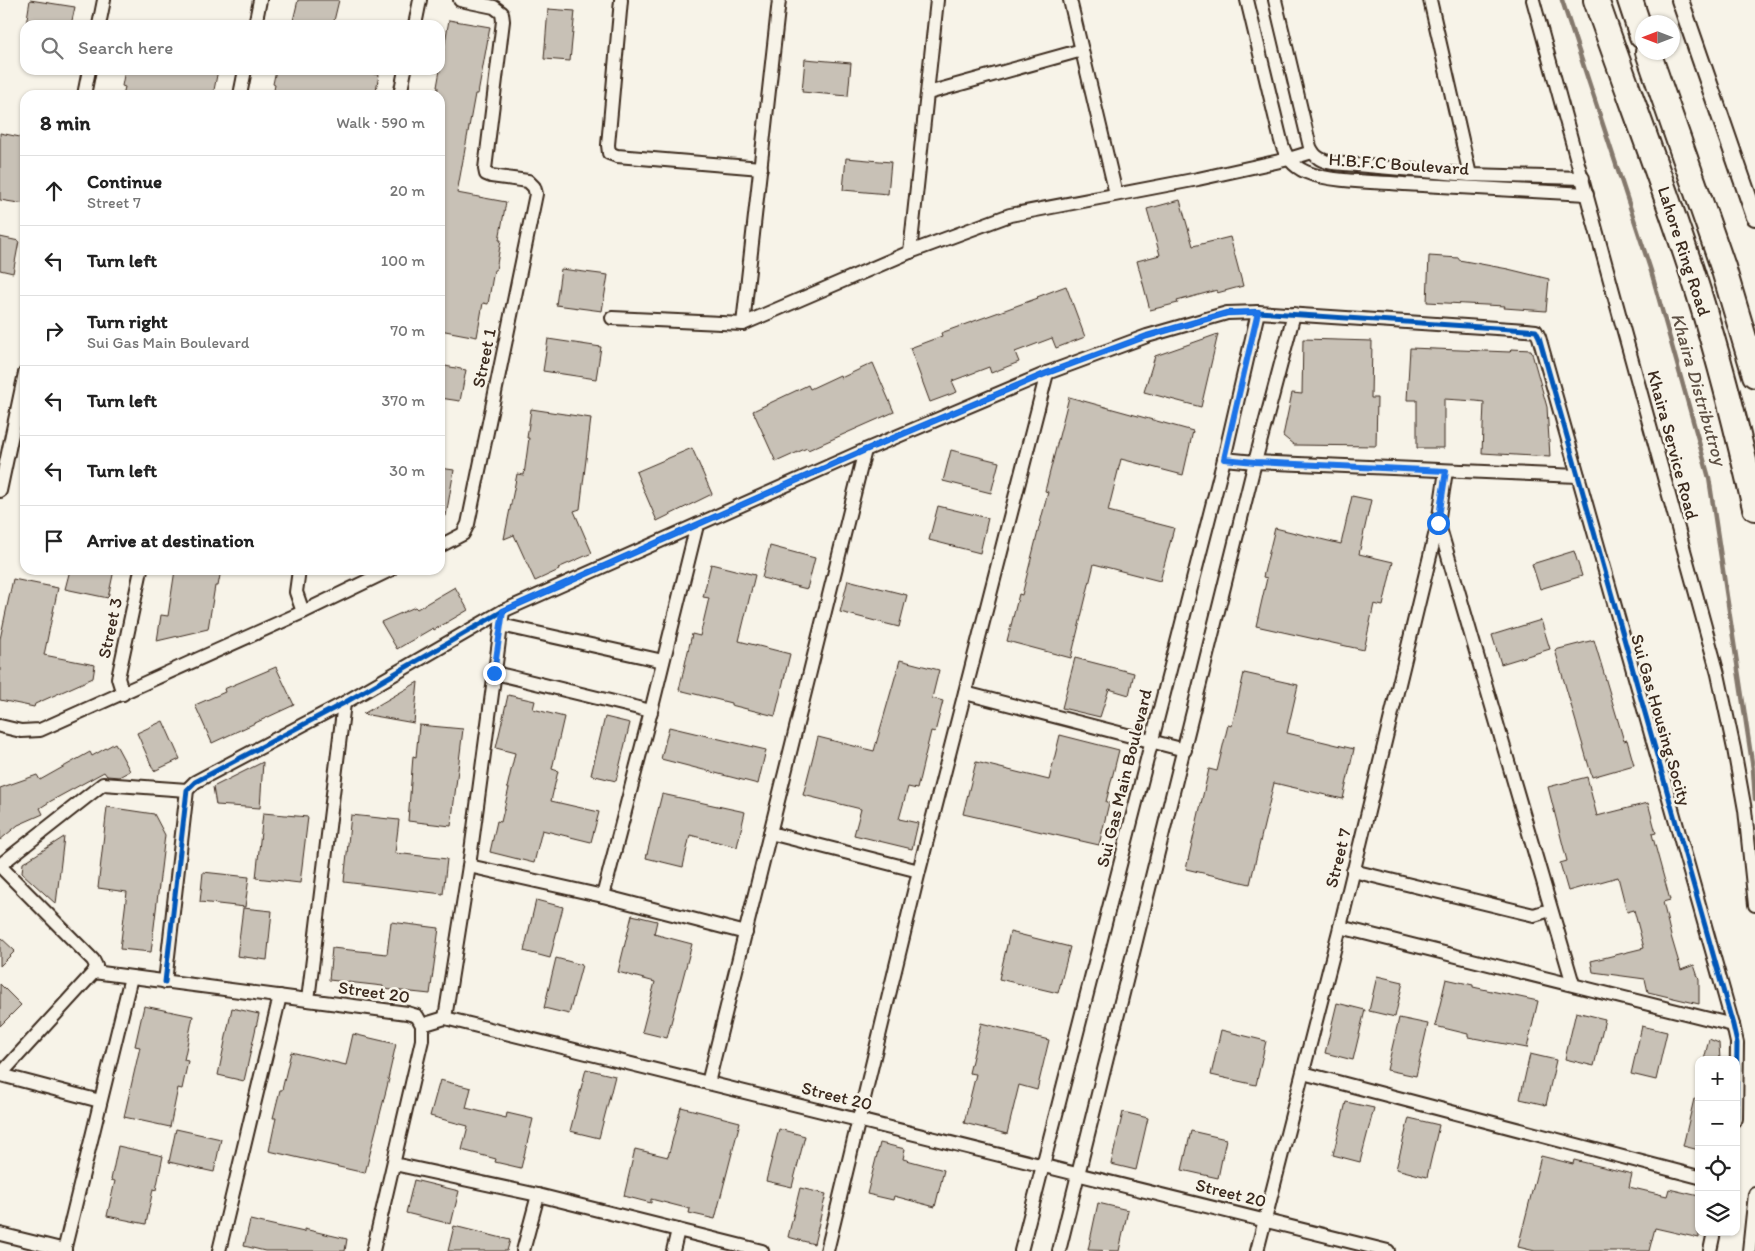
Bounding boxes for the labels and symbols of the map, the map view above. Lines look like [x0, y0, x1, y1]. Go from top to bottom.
north arrow [1635, 15, 1680, 60]
street label: H.B.F.C Boulevard [1328, 148, 1470, 180]
street label: Lahore Ring Road [1653, 183, 1715, 319]
water label: Khaira Distributroy [1666, 310, 1732, 470]
street label: Street 1 [467, 326, 501, 390]
street label: Khaira Service Road [1642, 368, 1704, 522]
route start [1427, 512, 1450, 535]
street label: Street 3 [93, 595, 127, 660]
street label: Sui Gas Housing Socity [1626, 632, 1696, 809]
route end [483, 662, 506, 685]
street label: Sui Gas Main Boulevard [1091, 686, 1157, 869]
street label: Street 7 [1320, 826, 1356, 890]
street label: Street 20 [337, 976, 411, 1008]
street label: Street 20 [799, 1077, 875, 1115]
street label: Street 20 [1193, 1174, 1269, 1212]

